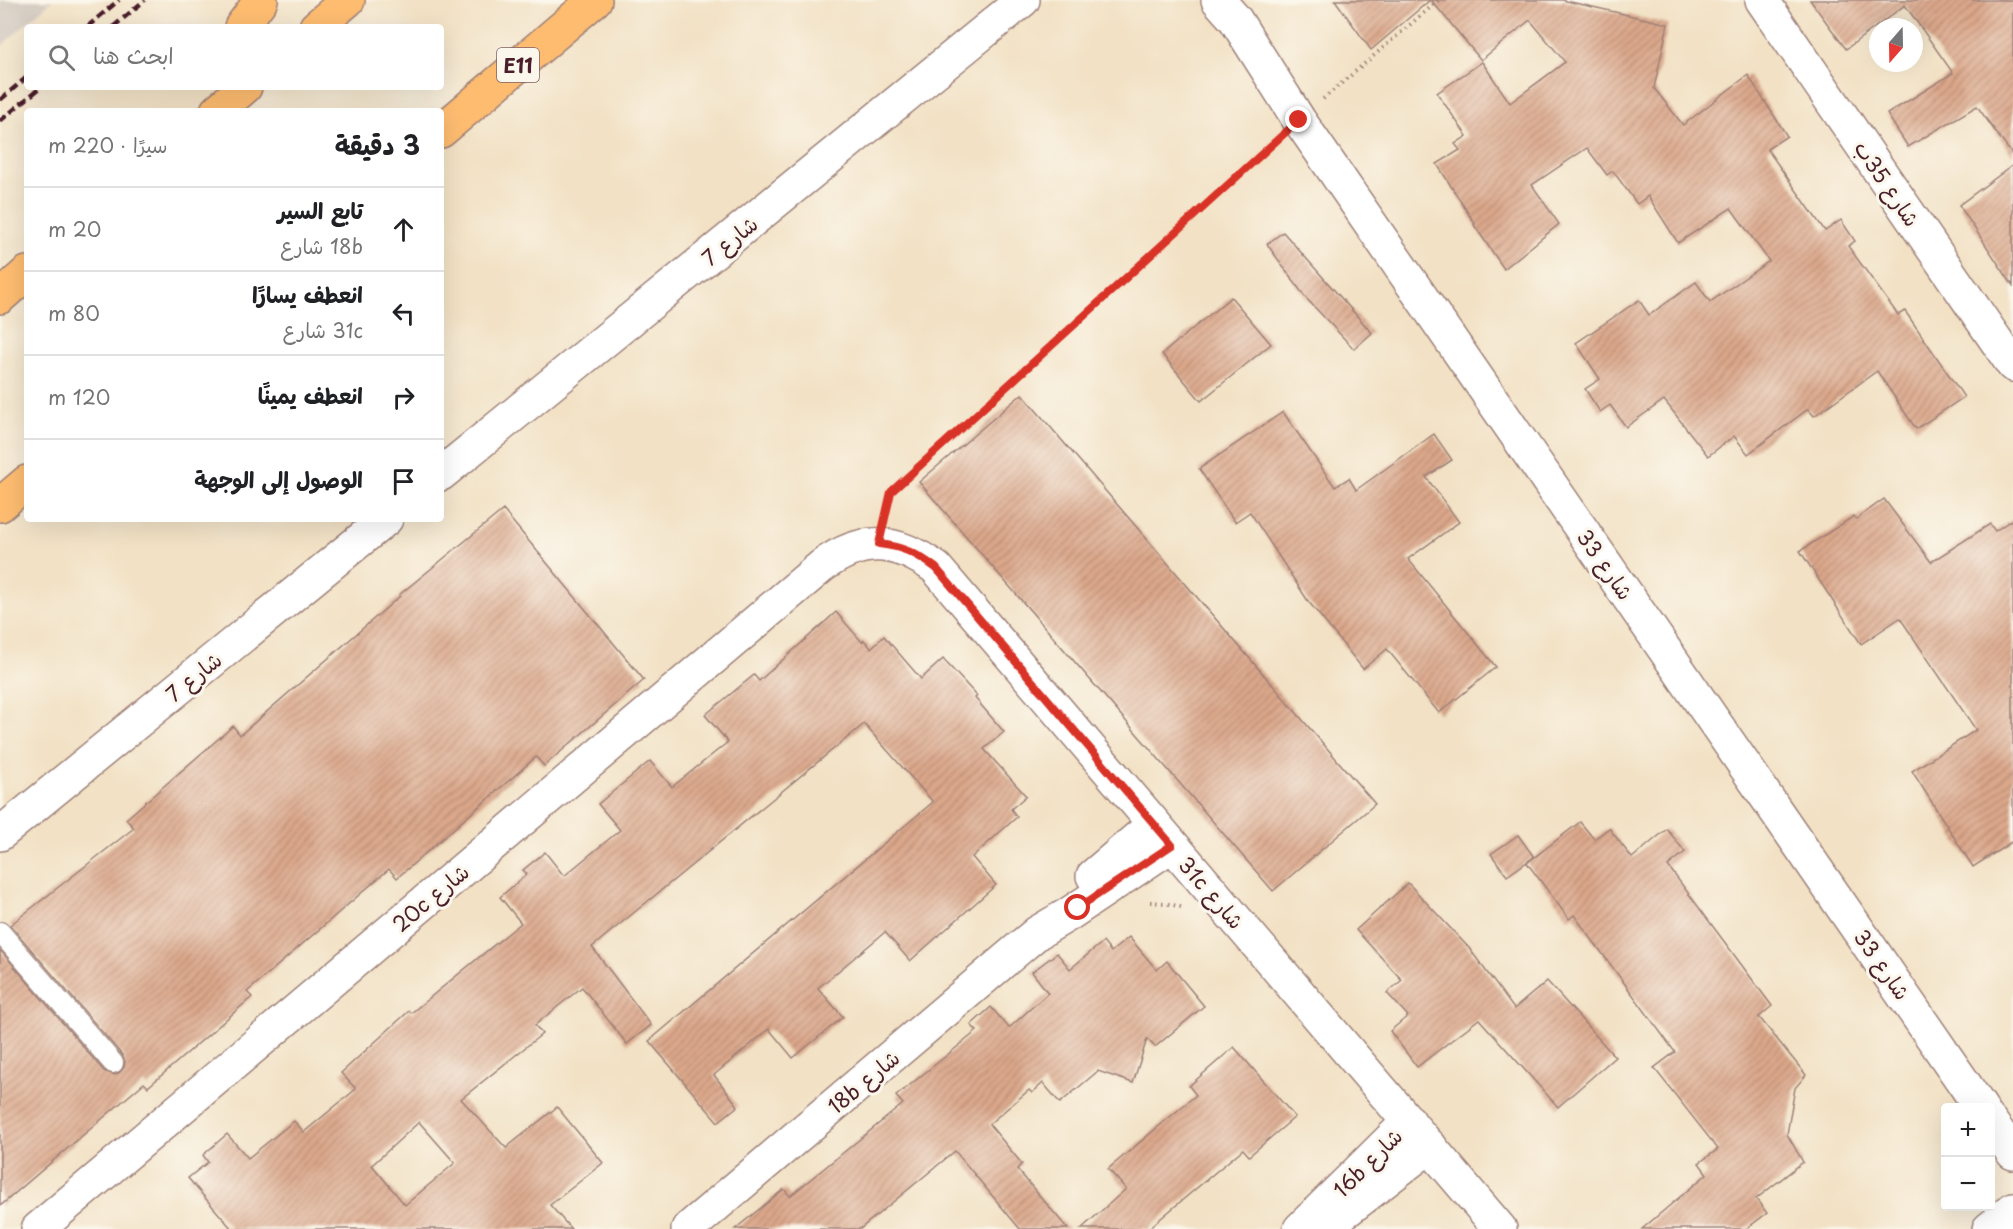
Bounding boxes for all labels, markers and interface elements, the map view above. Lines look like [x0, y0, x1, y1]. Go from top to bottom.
north arrow [1869, 18, 1923, 72]
search box [24, 24, 444, 90]
text: ابحث هنا [93, 38, 174, 71]
icon: search [45, 41, 78, 74]
road number: E11 [497, 48, 539, 82]
route end [1285, 106, 1311, 132]
text: 3 دقيقة [335, 125, 420, 164]
text: سيرًا · 220 m [48, 130, 168, 160]
street label: شارع 35ب [1847, 134, 1929, 233]
text: تابع السير [278, 193, 363, 226]
street label: شارع 7 [694, 207, 765, 273]
icon: ahead [387, 213, 420, 246]
text: 20 m [48, 214, 101, 244]
text: 18b شارع [280, 231, 363, 261]
text: انعطف يسارًا [252, 277, 363, 310]
icon: left [387, 297, 420, 330]
text: 80 m [48, 298, 100, 328]
text: 31c شارع [283, 315, 363, 345]
text: انعطف يمينًا [258, 378, 363, 411]
icon: right [387, 381, 420, 414]
text: 120 m [48, 382, 110, 412]
text: الوصول إلى الوجهة [194, 462, 363, 495]
icon: arrive [387, 465, 420, 498]
street label: شارع 33 [1569, 522, 1642, 606]
street label: شارع 7 [158, 643, 229, 709]
street label: 31c شارع [1171, 849, 1253, 936]
street label: 20c شارع [385, 855, 476, 939]
route start [1064, 894, 1090, 920]
street label: شارع 33 [1846, 922, 1919, 1006]
street label: 18b شارع [820, 1041, 907, 1121]
map controls [1941, 1103, 1995, 1211]
button: + [1941, 1103, 1995, 1157]
street label: 16b شارع [1325, 1120, 1410, 1205]
button: − [1941, 1157, 1995, 1211]

